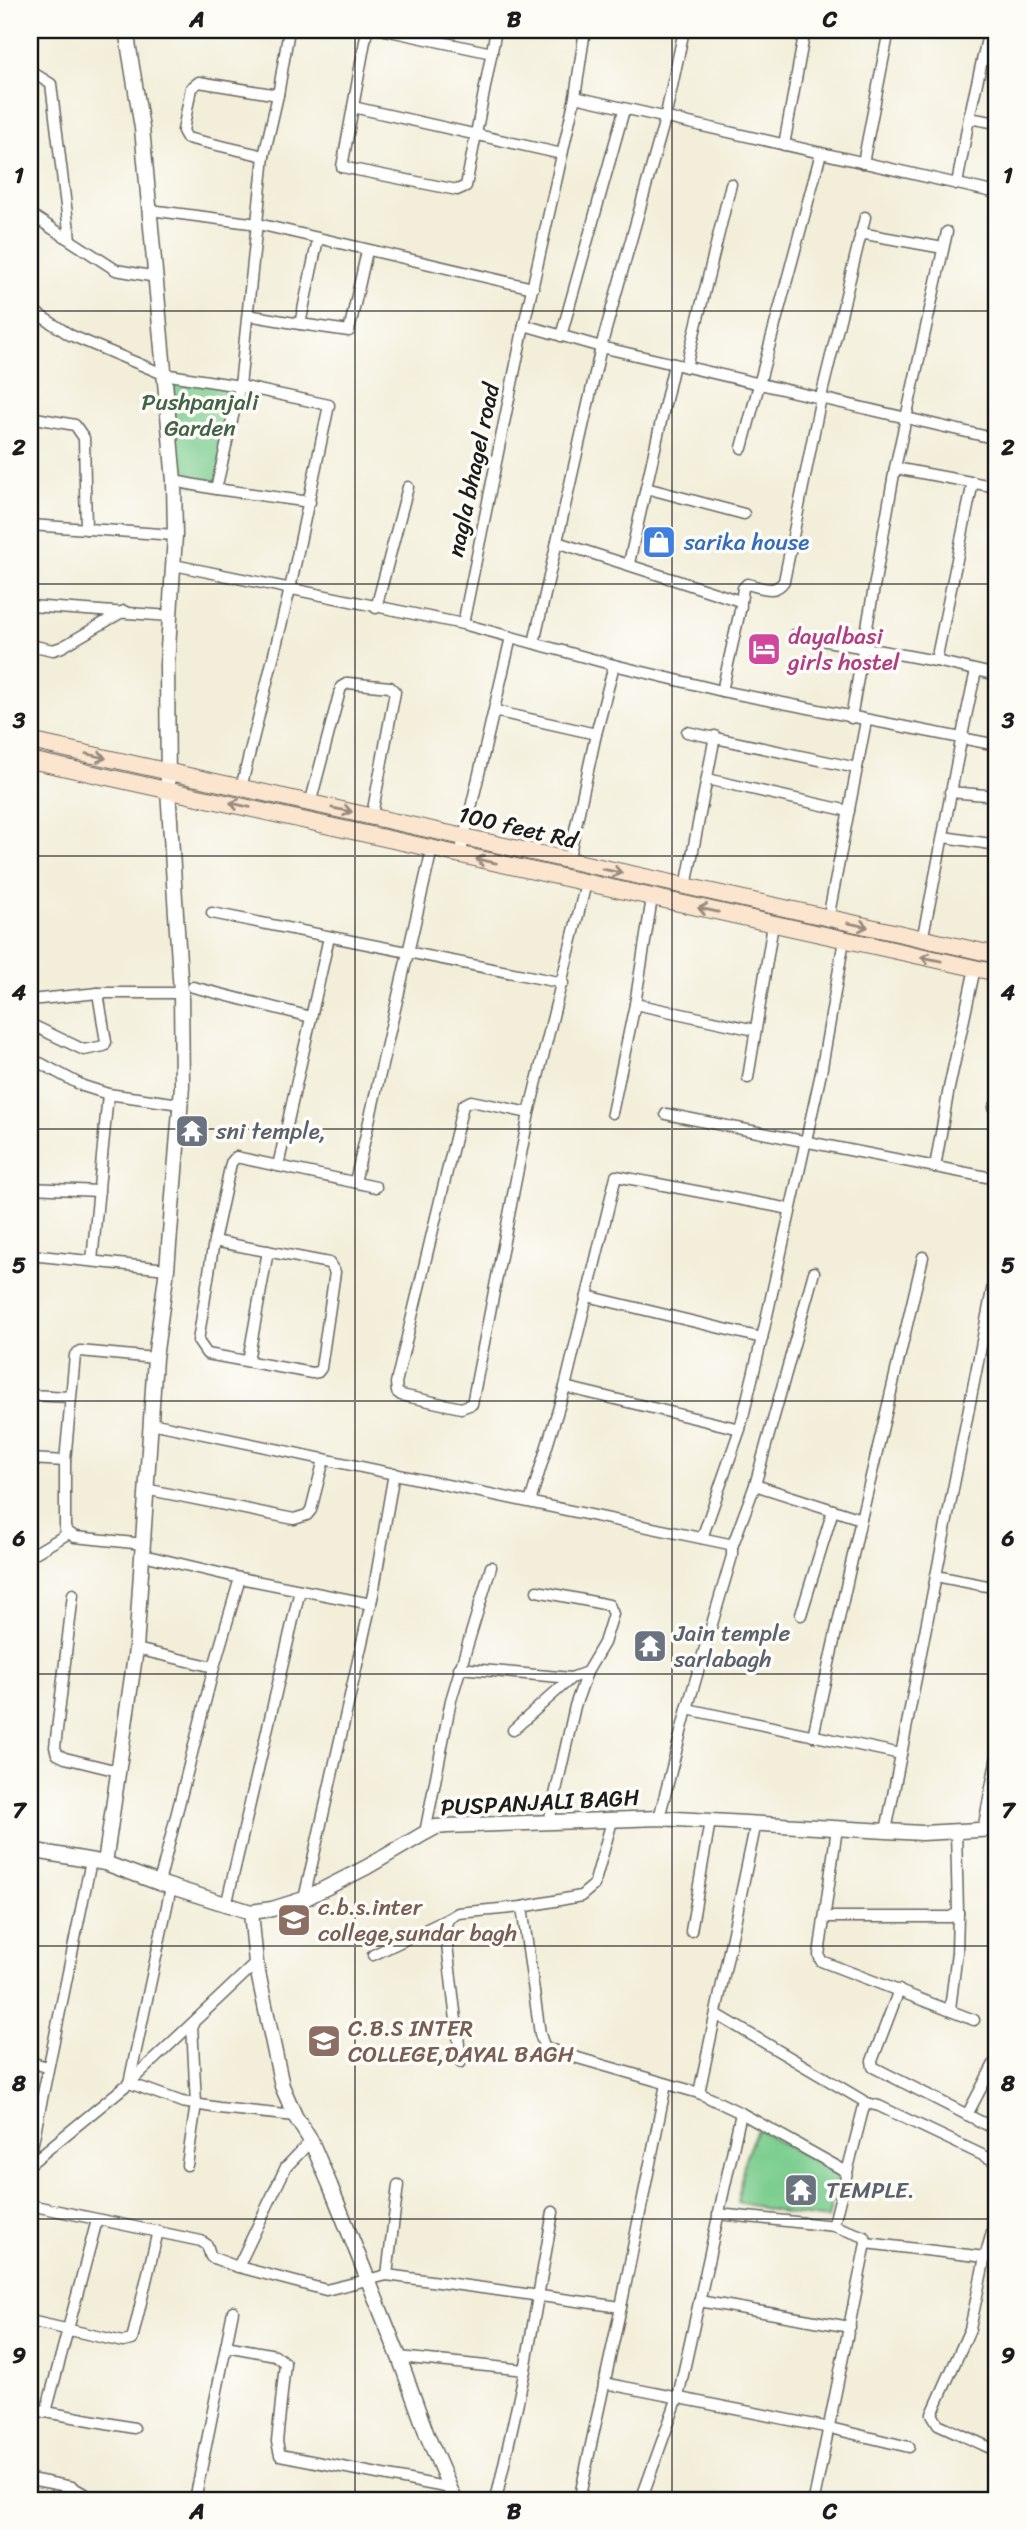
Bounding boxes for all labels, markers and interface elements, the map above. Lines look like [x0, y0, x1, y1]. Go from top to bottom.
text: A [188, 0, 205, 40]
text: B [507, 0, 522, 40]
text: C [822, 0, 838, 40]
text: 1 [14, 155, 24, 196]
text: 1 [1003, 155, 1013, 196]
street label: nagla bhagel road [435, 378, 512, 561]
park label: Pushpanjali Garden [142, 382, 259, 449]
text: 2 [11, 427, 26, 468]
text: 2 [1000, 427, 1015, 468]
place label: sarika house [683, 522, 809, 563]
shop icon: sarika house [640, 523, 678, 561]
place label: dayalbasi girls hostel [786, 616, 900, 683]
hotel icon: dayalbasi girls hostel [745, 630, 783, 668]
text: 3 [12, 700, 26, 741]
text: 3 [1001, 700, 1015, 741]
one-way arrow [84, 749, 107, 763]
street label: 100 feet Rd [454, 794, 583, 861]
one-way arrow [229, 798, 252, 812]
one-way arrow [331, 804, 353, 817]
one-way arrow [475, 854, 498, 867]
one-way arrow [600, 865, 623, 879]
one-way arrow [697, 903, 720, 916]
one-way arrow [846, 919, 869, 933]
one-way arrow [920, 951, 943, 965]
text: 4 [11, 972, 27, 1013]
text: 4 [1000, 972, 1016, 1013]
place label: sni temple, [215, 1111, 326, 1152]
temple icon: sni temple, [173, 1112, 211, 1150]
text: 5 [12, 1245, 26, 1286]
text: 5 [1001, 1245, 1015, 1286]
text: 6 [11, 1518, 26, 1559]
text: 6 [1000, 1518, 1015, 1559]
place label: Jain temple sarlabagh [673, 1613, 791, 1680]
temple icon: Jain temple sarlabagh [631, 1627, 669, 1665]
street label: PUSPANJALI BAGH [439, 1777, 641, 1828]
text: 7 [12, 1790, 27, 1831]
text: 7 [1001, 1790, 1016, 1831]
place label: c.b.s.inter college,sundar bagh [318, 1887, 517, 1954]
school or university icon: c.b.s.inter college,sundar bagh [275, 1901, 313, 1939]
place label: C.B.S INTER COLLEGE,DAYAL BAGH [348, 2008, 575, 2075]
school or university icon: C.B.S INTER COLLEGE,DAYAL BAGH [305, 2022, 343, 2060]
text: 8 [11, 2063, 26, 2104]
text: 8 [1000, 2063, 1015, 2104]
place label: TEMPLE. [826, 2170, 915, 2211]
temple icon: TEMPLE. [782, 2171, 820, 2209]
text: 9 [12, 2335, 26, 2376]
text: 9 [1001, 2335, 1015, 2376]
text: A [188, 2491, 205, 2530]
text: B [507, 2491, 522, 2530]
text: C [822, 2491, 838, 2530]

